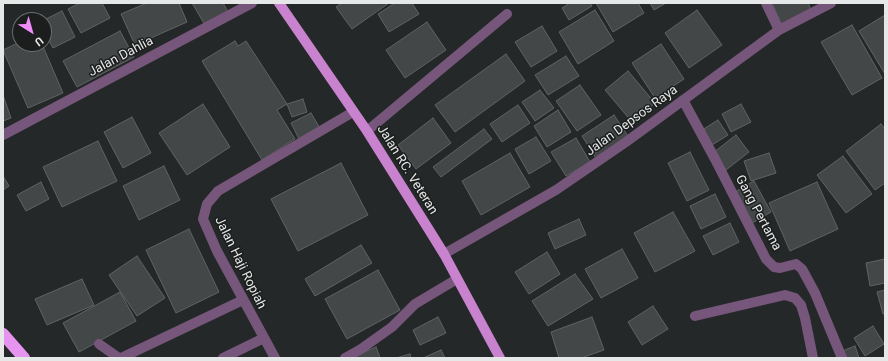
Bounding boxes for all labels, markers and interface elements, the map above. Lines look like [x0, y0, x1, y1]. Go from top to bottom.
north arrow [12, 12, 52, 52]
street label: Jalan Dahlia [86, 33, 156, 81]
text: U [32, 34, 46, 49]
street label: Jalan Depsos Raya [583, 82, 681, 160]
street label: Jalan RC. Veteran [373, 122, 441, 218]
street label: Gang Pertama [732, 173, 784, 253]
street label: Jalan Haji Ropiah [211, 214, 269, 312]

